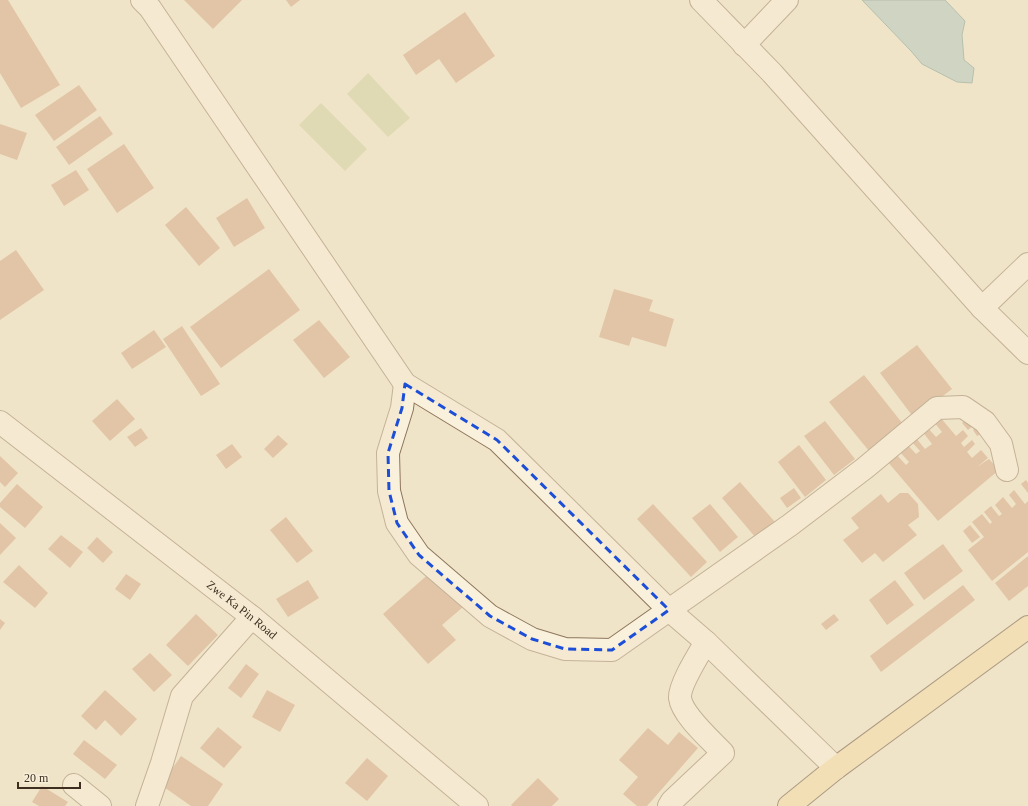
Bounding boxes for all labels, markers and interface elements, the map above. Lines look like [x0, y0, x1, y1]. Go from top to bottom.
street label: Zwe Ka Pin Road [204, 578, 280, 642]
scale bar [18, 764, 80, 790]
text: 20 m [24, 771, 49, 785]

